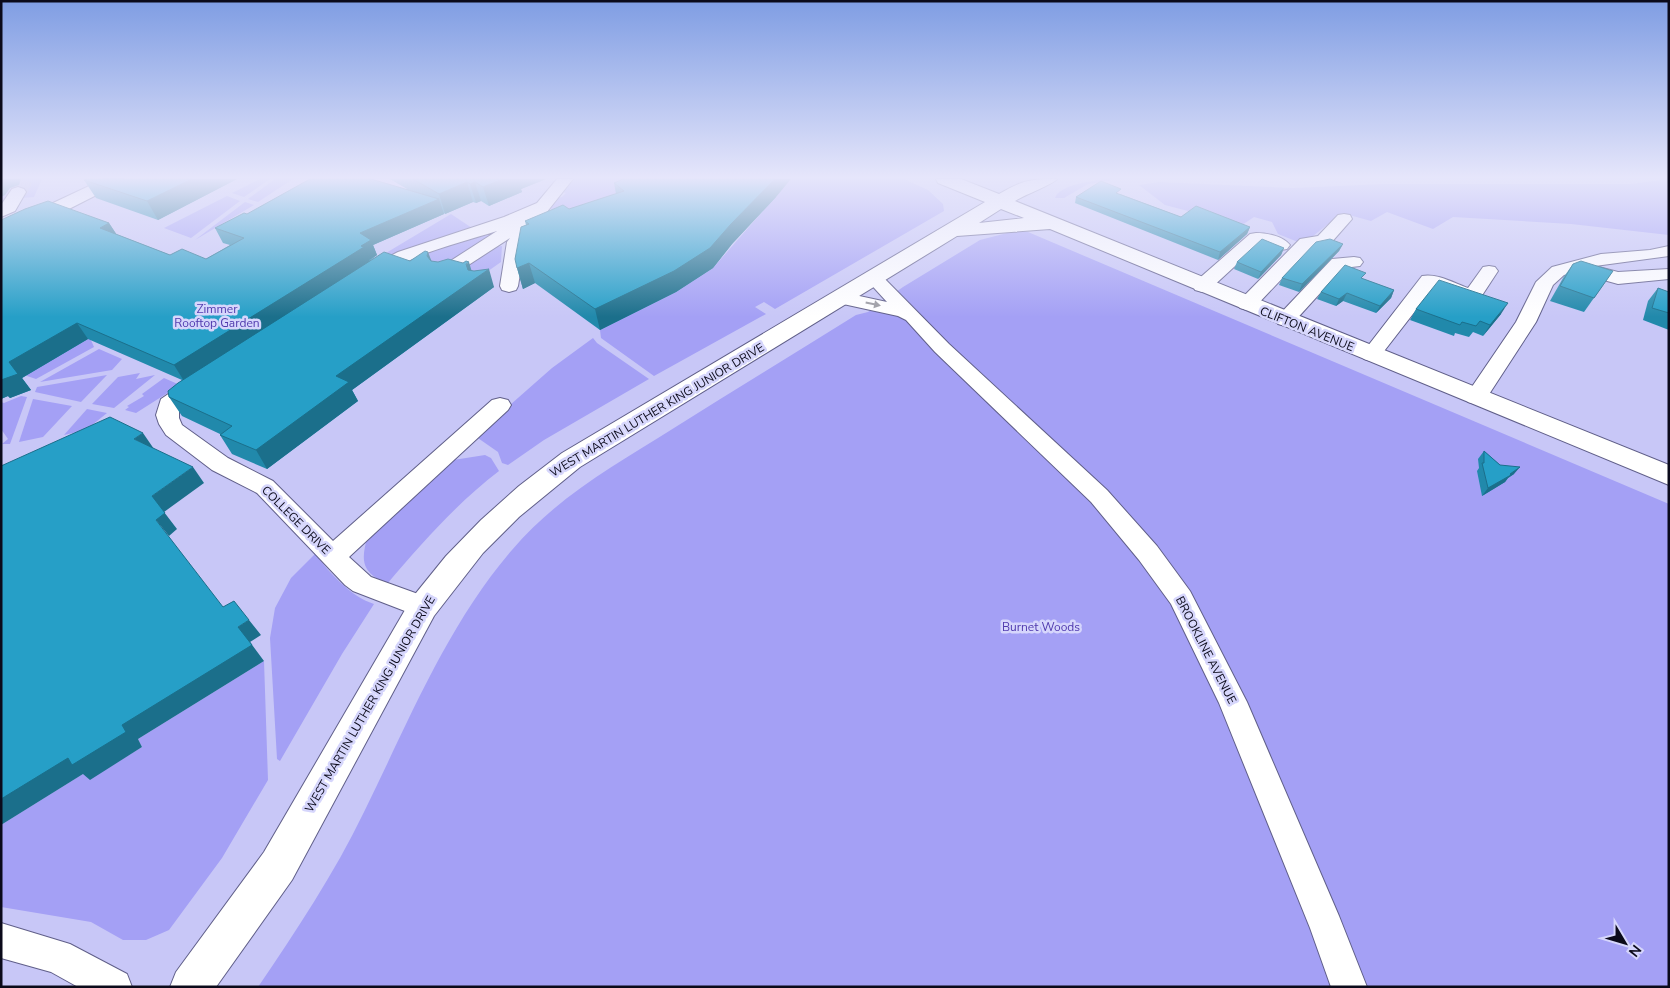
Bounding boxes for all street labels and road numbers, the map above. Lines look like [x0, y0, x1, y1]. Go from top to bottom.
street label: CLIFTON AVENUE [1258, 303, 1356, 355]
street label: WEST MARTIN LUTHER KING JUNIOR DRIVE [547, 339, 767, 481]
street label: COLLEGE DRIVE [258, 482, 334, 558]
street label: WEST MARTIN LUTHER KING JUNIOR DRIVE [301, 593, 439, 815]
street label: BROOKLINE AVENUE [1172, 594, 1240, 706]

